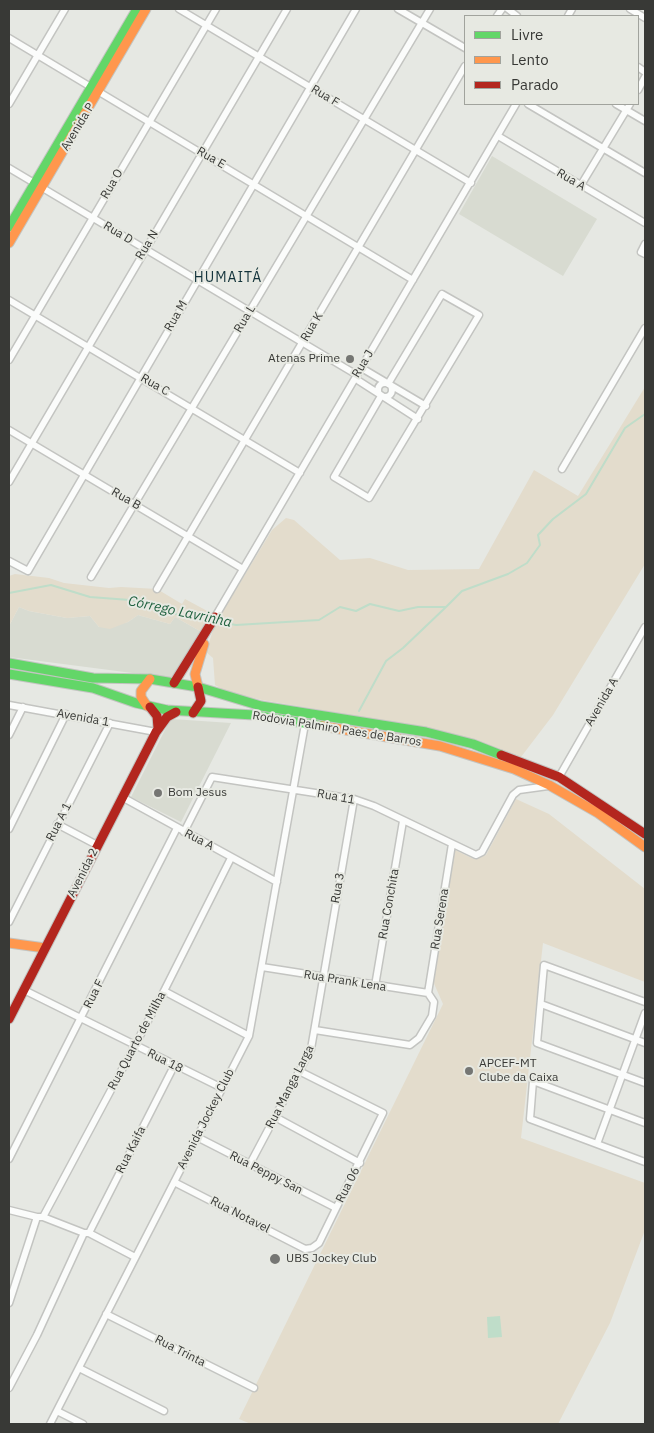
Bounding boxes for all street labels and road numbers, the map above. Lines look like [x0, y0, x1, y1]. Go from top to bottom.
street label: Rua F [308, 82, 342, 110]
street label: Avenida P [58, 101, 98, 153]
street label: Rua E [194, 144, 228, 172]
street label: Rua O [98, 166, 126, 202]
street label: Rua A [554, 166, 588, 194]
street label: Rua D [101, 219, 135, 247]
street label: Rua N [133, 227, 161, 263]
street label: Rua M [161, 298, 191, 334]
street label: Rua L [231, 303, 259, 335]
street label: Rua K [298, 310, 326, 344]
street label: Rua J [349, 347, 377, 381]
street label: Rua C [138, 371, 172, 399]
street label: Rua B [109, 485, 143, 513]
street label: Avenida A [582, 675, 622, 729]
street label: Avenida 1 [56, 706, 110, 730]
street label: Rodovia Palmiro Paes de Barros [251, 709, 423, 749]
street label: Rua 11 [316, 787, 356, 807]
street label: Rua A 1 [43, 800, 75, 844]
street label: Rua A [182, 826, 216, 854]
street label: Avenida 2 [65, 846, 101, 900]
street label: Rua Conchita [376, 868, 402, 940]
street label: Rua 3 [328, 872, 348, 904]
street label: Rua Serena [428, 888, 452, 950]
street label: Rua Prank Lena [303, 967, 387, 995]
street label: Rua F [81, 977, 107, 1011]
street label: Rua Quarto de Milha [105, 989, 169, 1093]
street label: Rua Manga Larga [263, 1043, 317, 1131]
street label: Rua 18 [145, 1046, 185, 1076]
street label: Avenida Jockey Club [174, 1066, 238, 1172]
street label: Rua Kaifa [113, 1124, 149, 1176]
street label: Rua Peppy San [227, 1148, 305, 1198]
street label: Rua 06 [333, 1165, 363, 1205]
street label: Rua Notavel [208, 1194, 272, 1236]
street label: Rua Trinta [152, 1332, 208, 1370]

